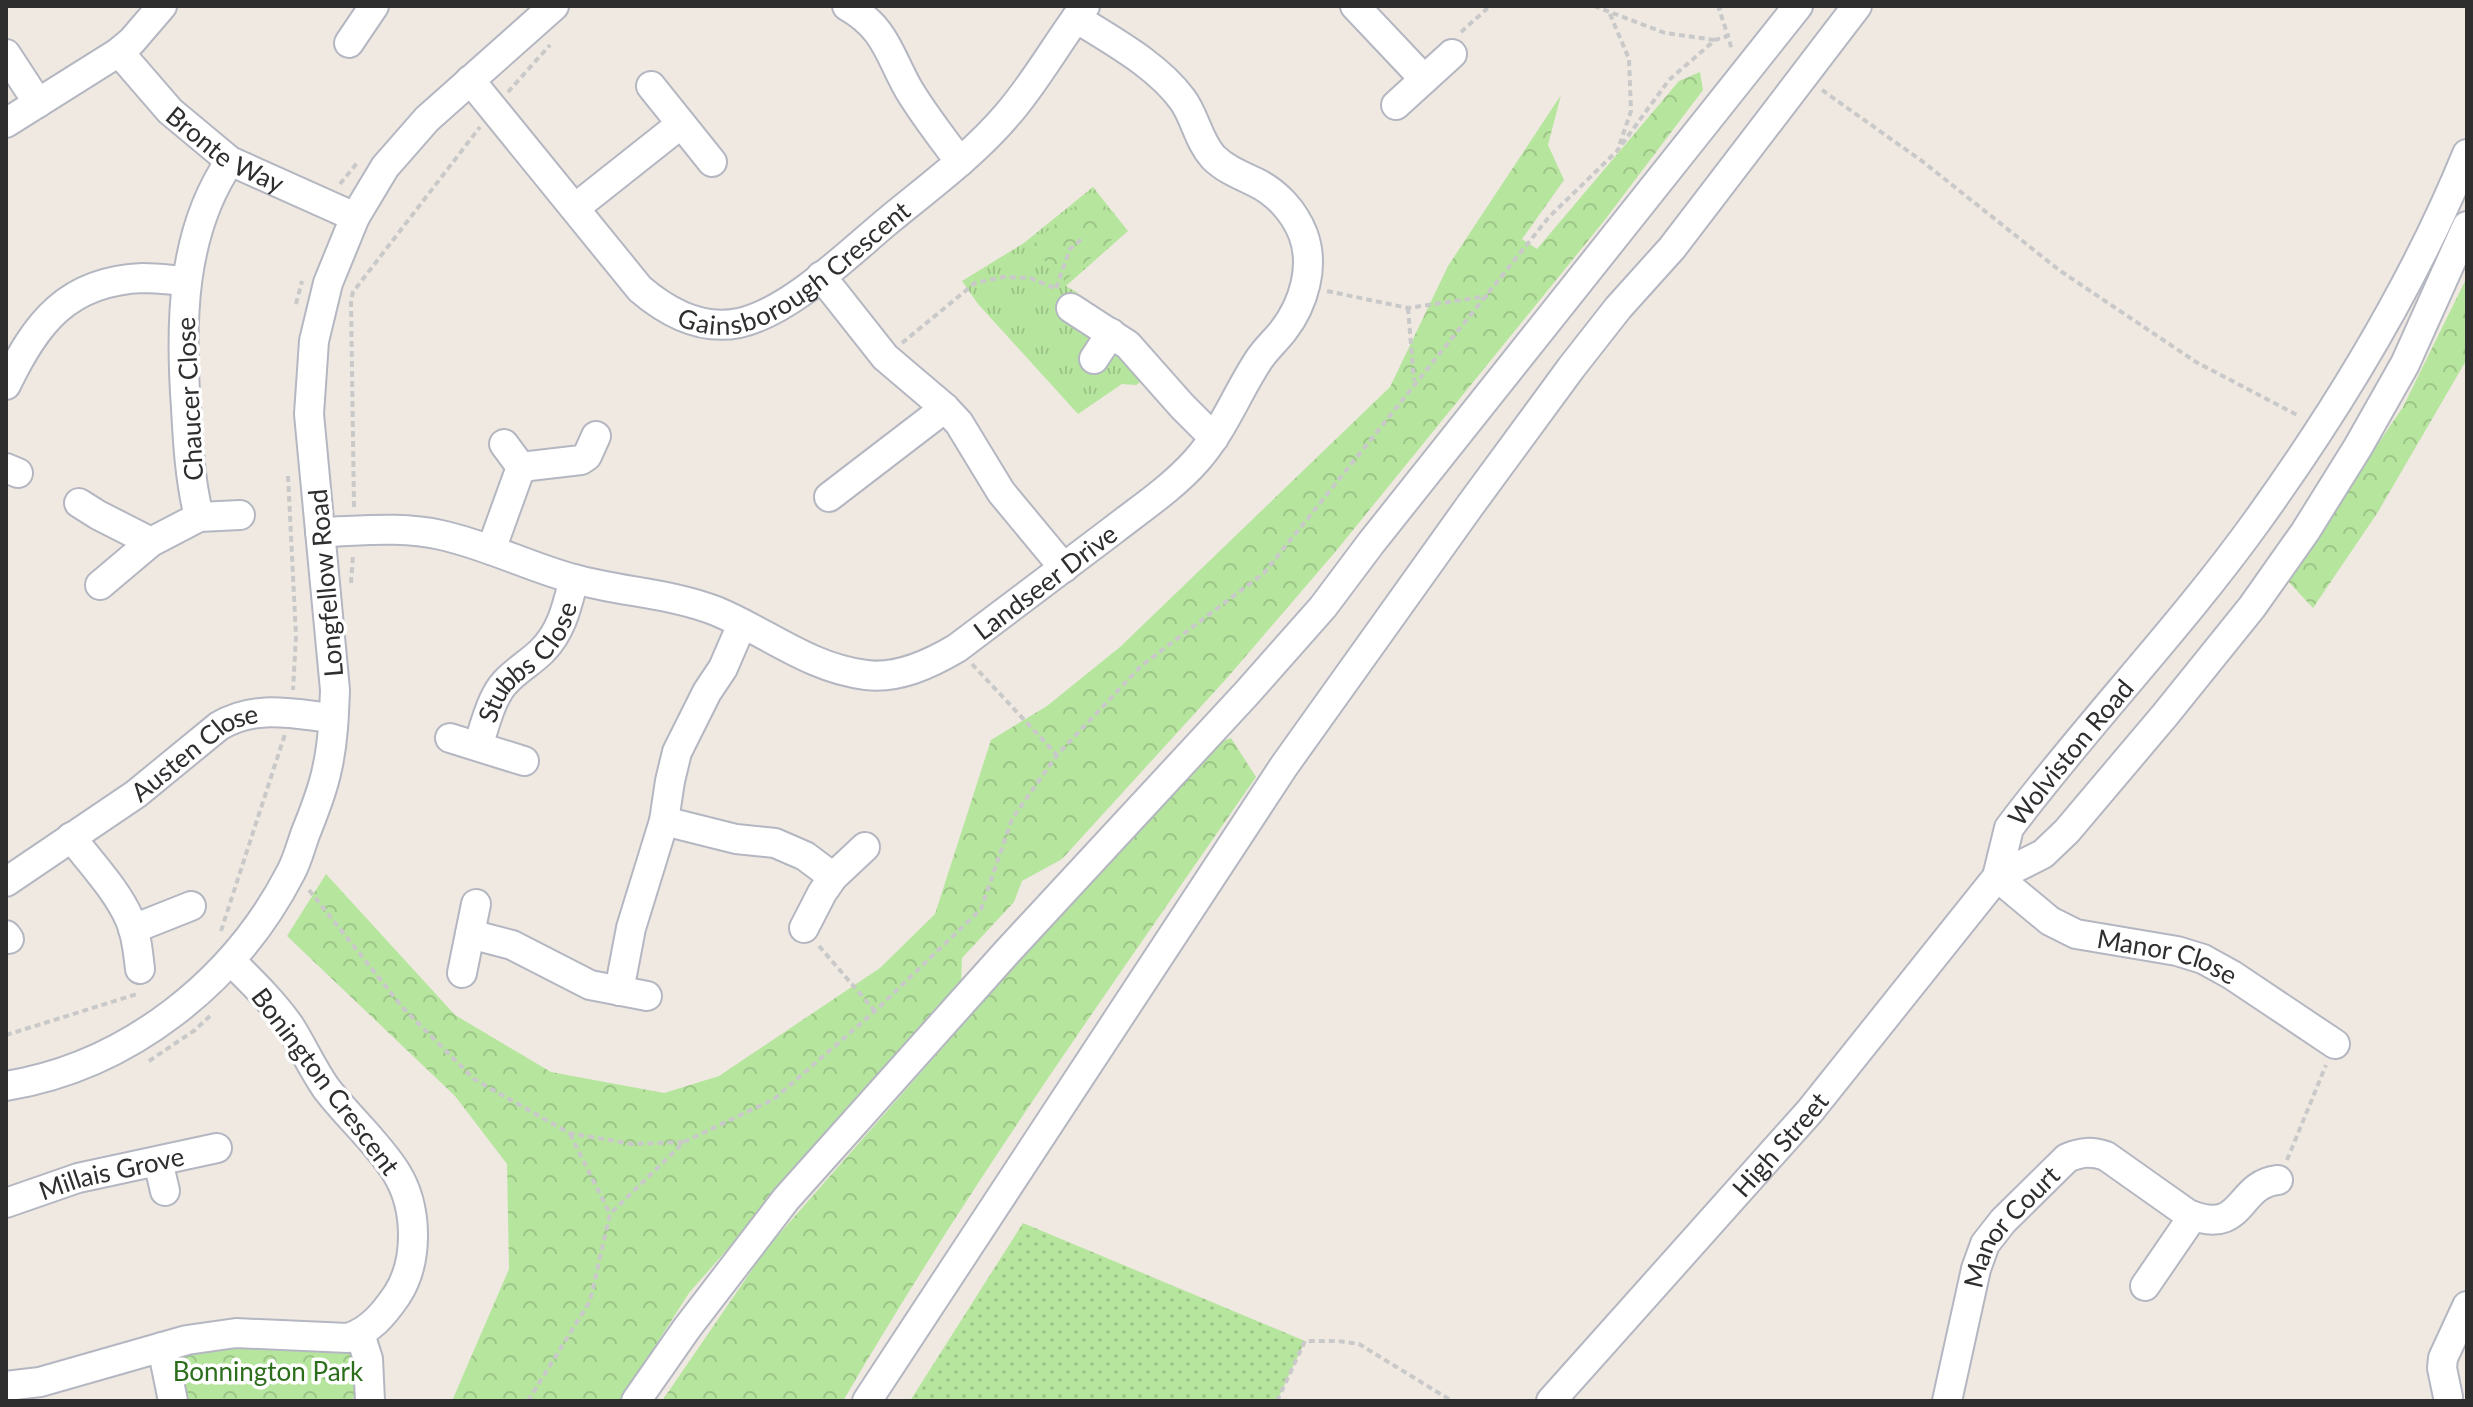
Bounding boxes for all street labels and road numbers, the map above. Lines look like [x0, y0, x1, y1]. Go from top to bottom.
street label: Bronte Way [160, 99, 290, 199]
street label: Gainsborough Crescent [674, 193, 916, 341]
street label: Chaucer Close [169, 316, 209, 482]
street label: Longfellow Road [301, 488, 349, 678]
street label: Landseer Drive [967, 517, 1123, 646]
street label: Stubbs Close [471, 598, 583, 726]
street label: Wolviston Road [2001, 672, 2140, 832]
street label: Austen Close [124, 697, 260, 808]
street label: Manor Close [2095, 922, 2243, 991]
street label: Bonington Crescent [245, 981, 407, 1181]
street label: High Street [1725, 1085, 1835, 1203]
street label: Millais Grove [35, 1140, 187, 1206]
street label: Manor Court [1956, 1158, 2066, 1291]

